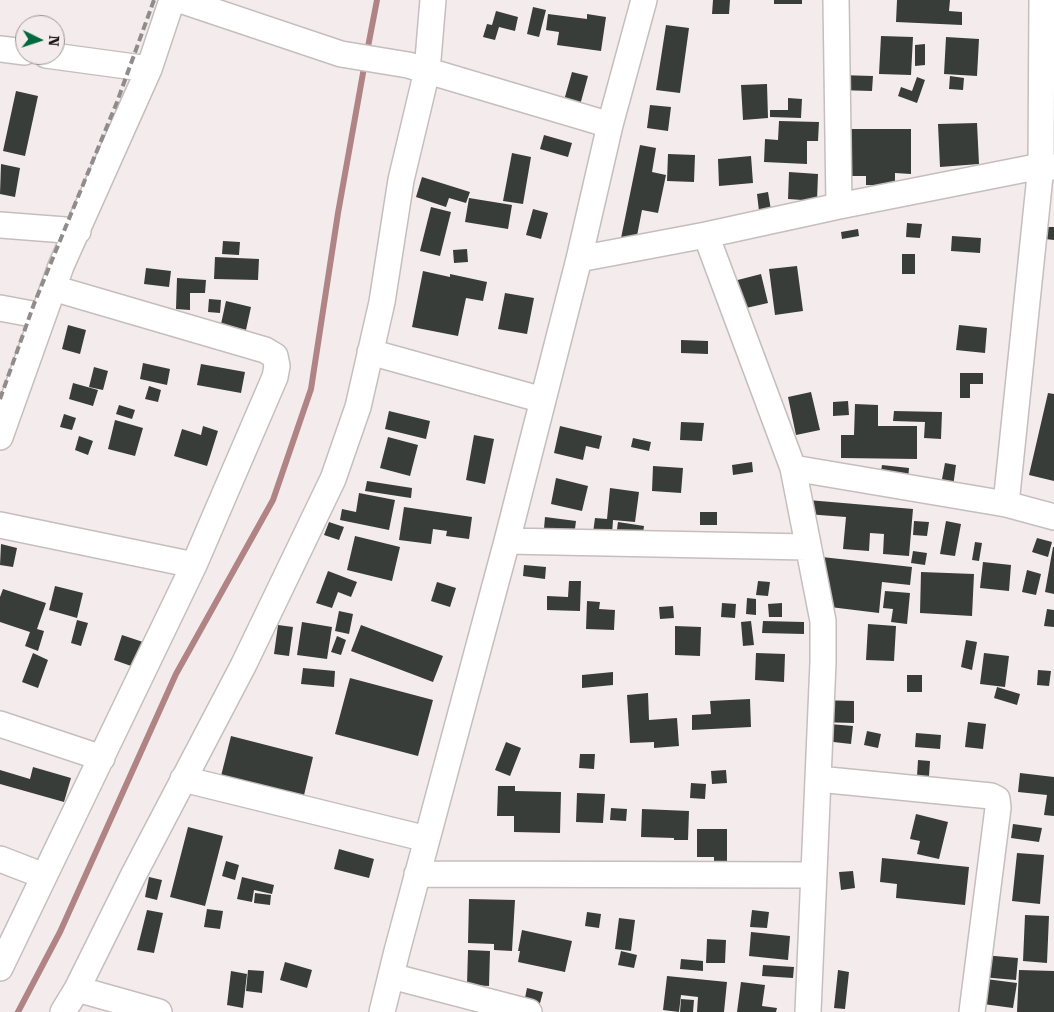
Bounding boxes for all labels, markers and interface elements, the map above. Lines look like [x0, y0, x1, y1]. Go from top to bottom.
north arrow [15, 15, 65, 65]
text: N [46, 35, 62, 47]

